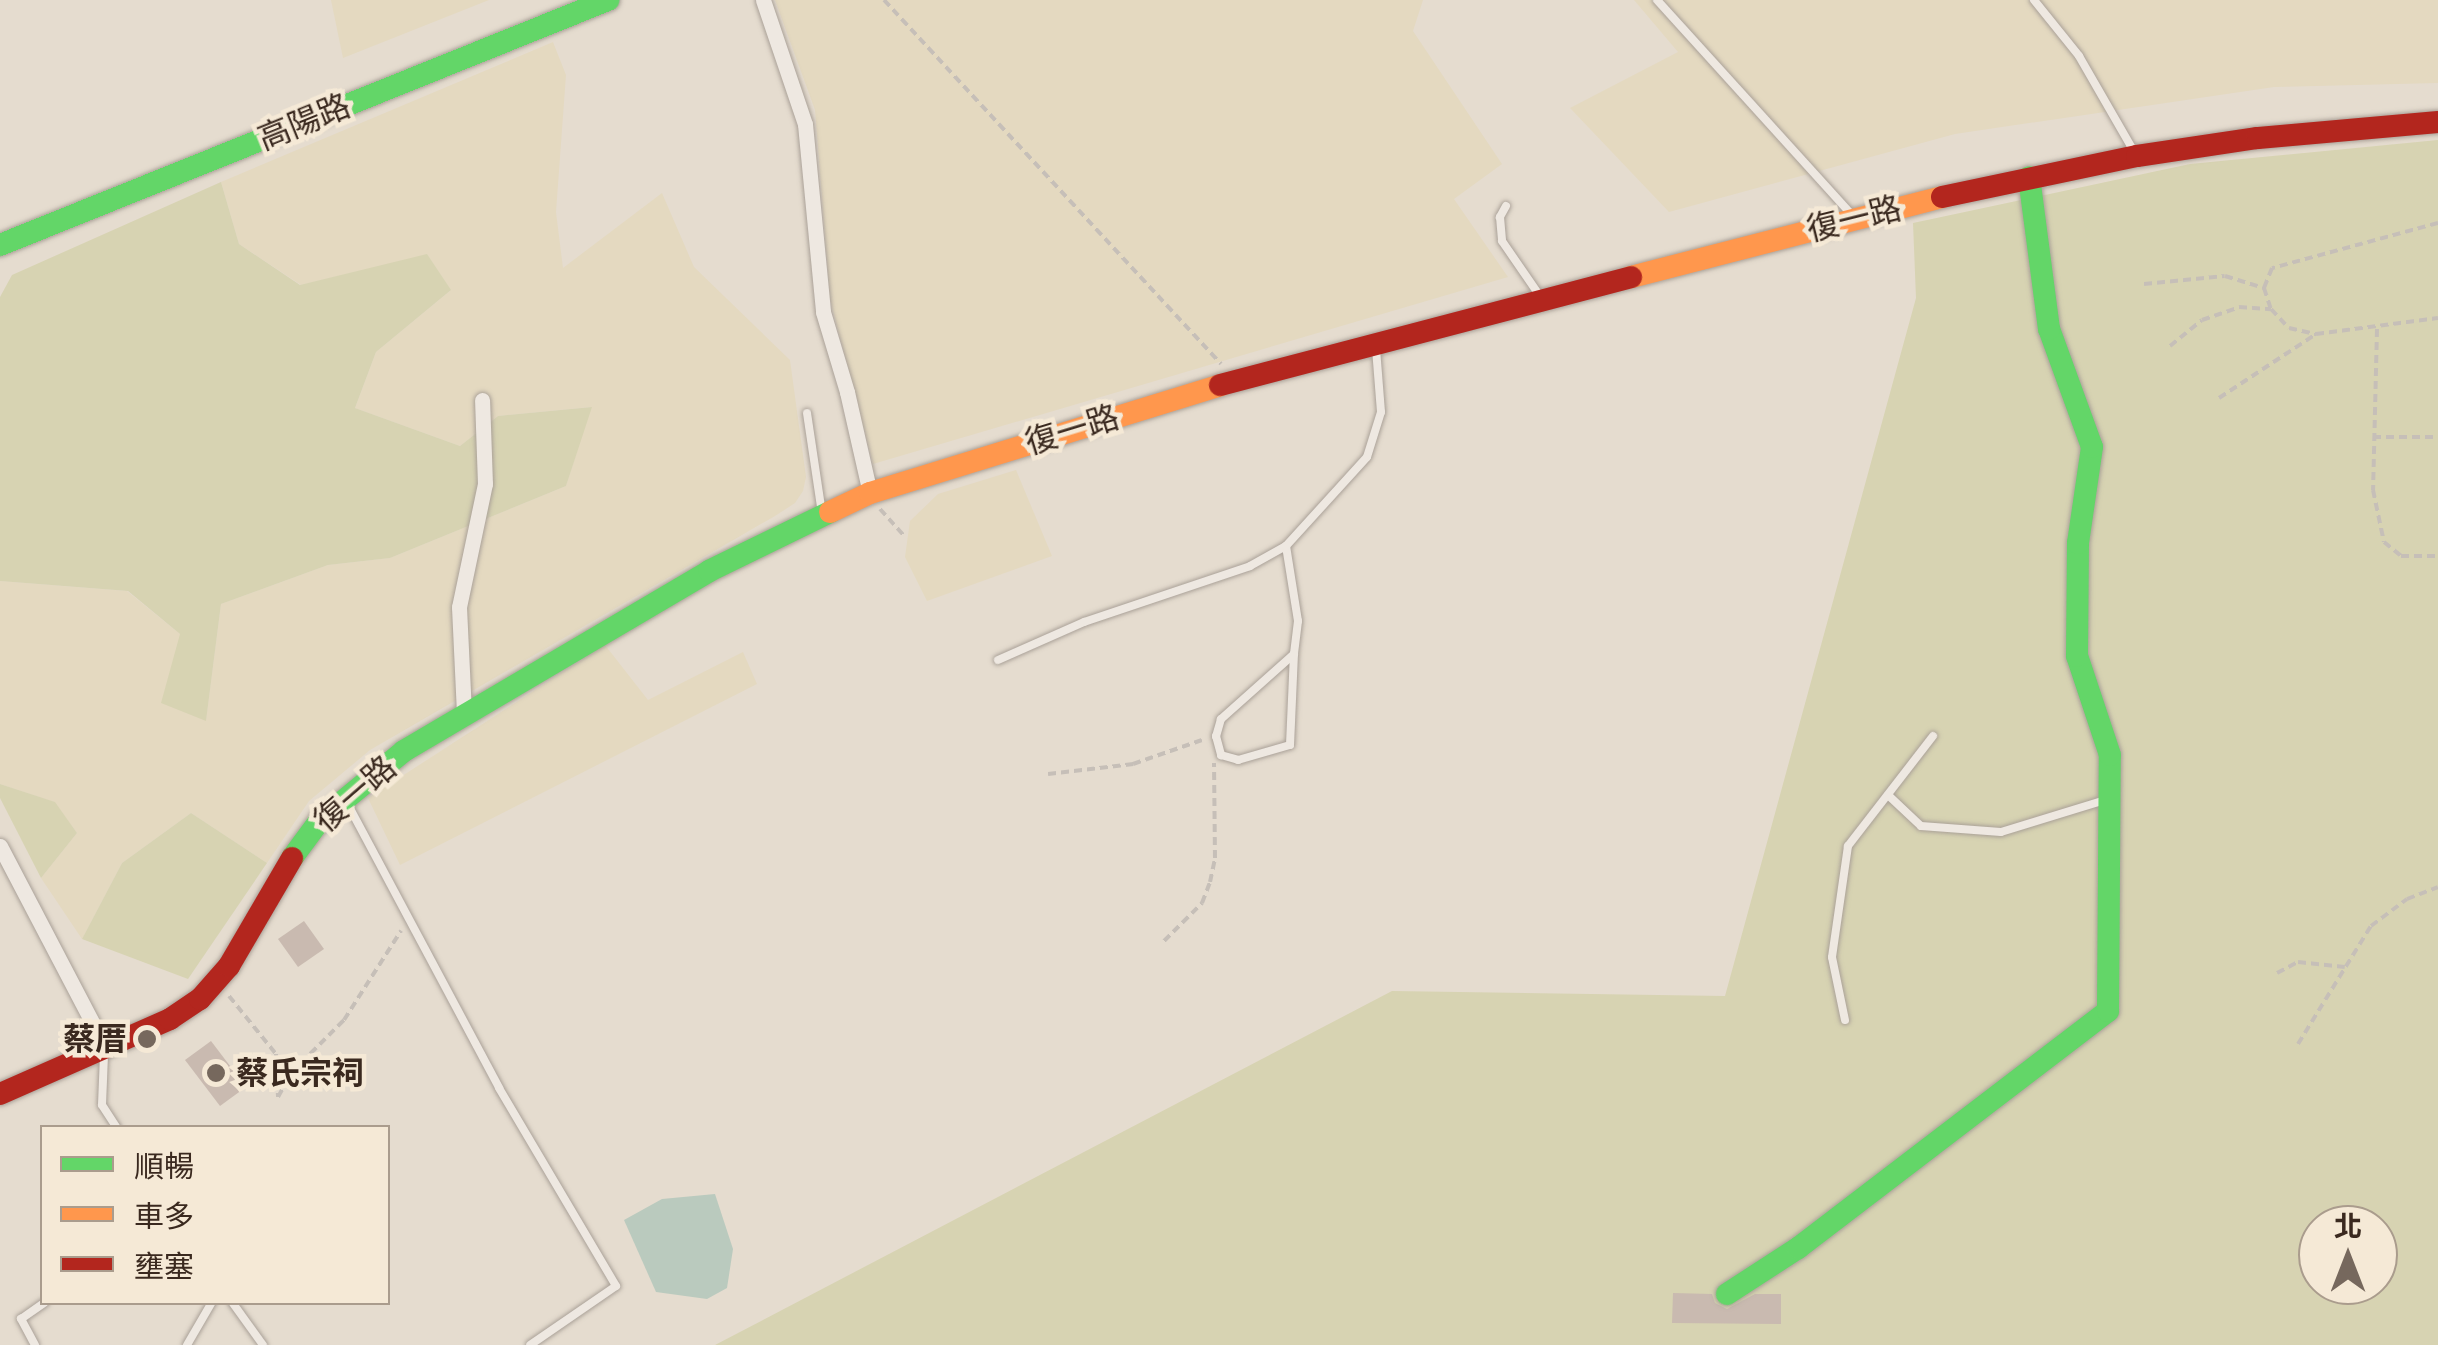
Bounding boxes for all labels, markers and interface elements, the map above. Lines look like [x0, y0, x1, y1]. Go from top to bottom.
street label: 高陽路 [252, 86, 356, 158]
street label: 復一路 [1803, 189, 1905, 249]
street label: 復一路 [1020, 398, 1124, 462]
street label: 復一路 [306, 748, 404, 840]
place label: 蔡厝 [63, 1020, 127, 1058]
marker: 蔡厝 [136, 1028, 158, 1050]
place label: 蔡氏宗祠 [236, 1054, 364, 1092]
marker: 蔡氏宗祠 [205, 1062, 227, 1084]
legend [40, 1125, 390, 1305]
text: 順暢 [134, 1149, 194, 1185]
text: 車多 [134, 1199, 194, 1235]
north arrow [2298, 1205, 2398, 1305]
text: 北 [2334, 1210, 2362, 1243]
text: 壅塞 [134, 1249, 194, 1285]

